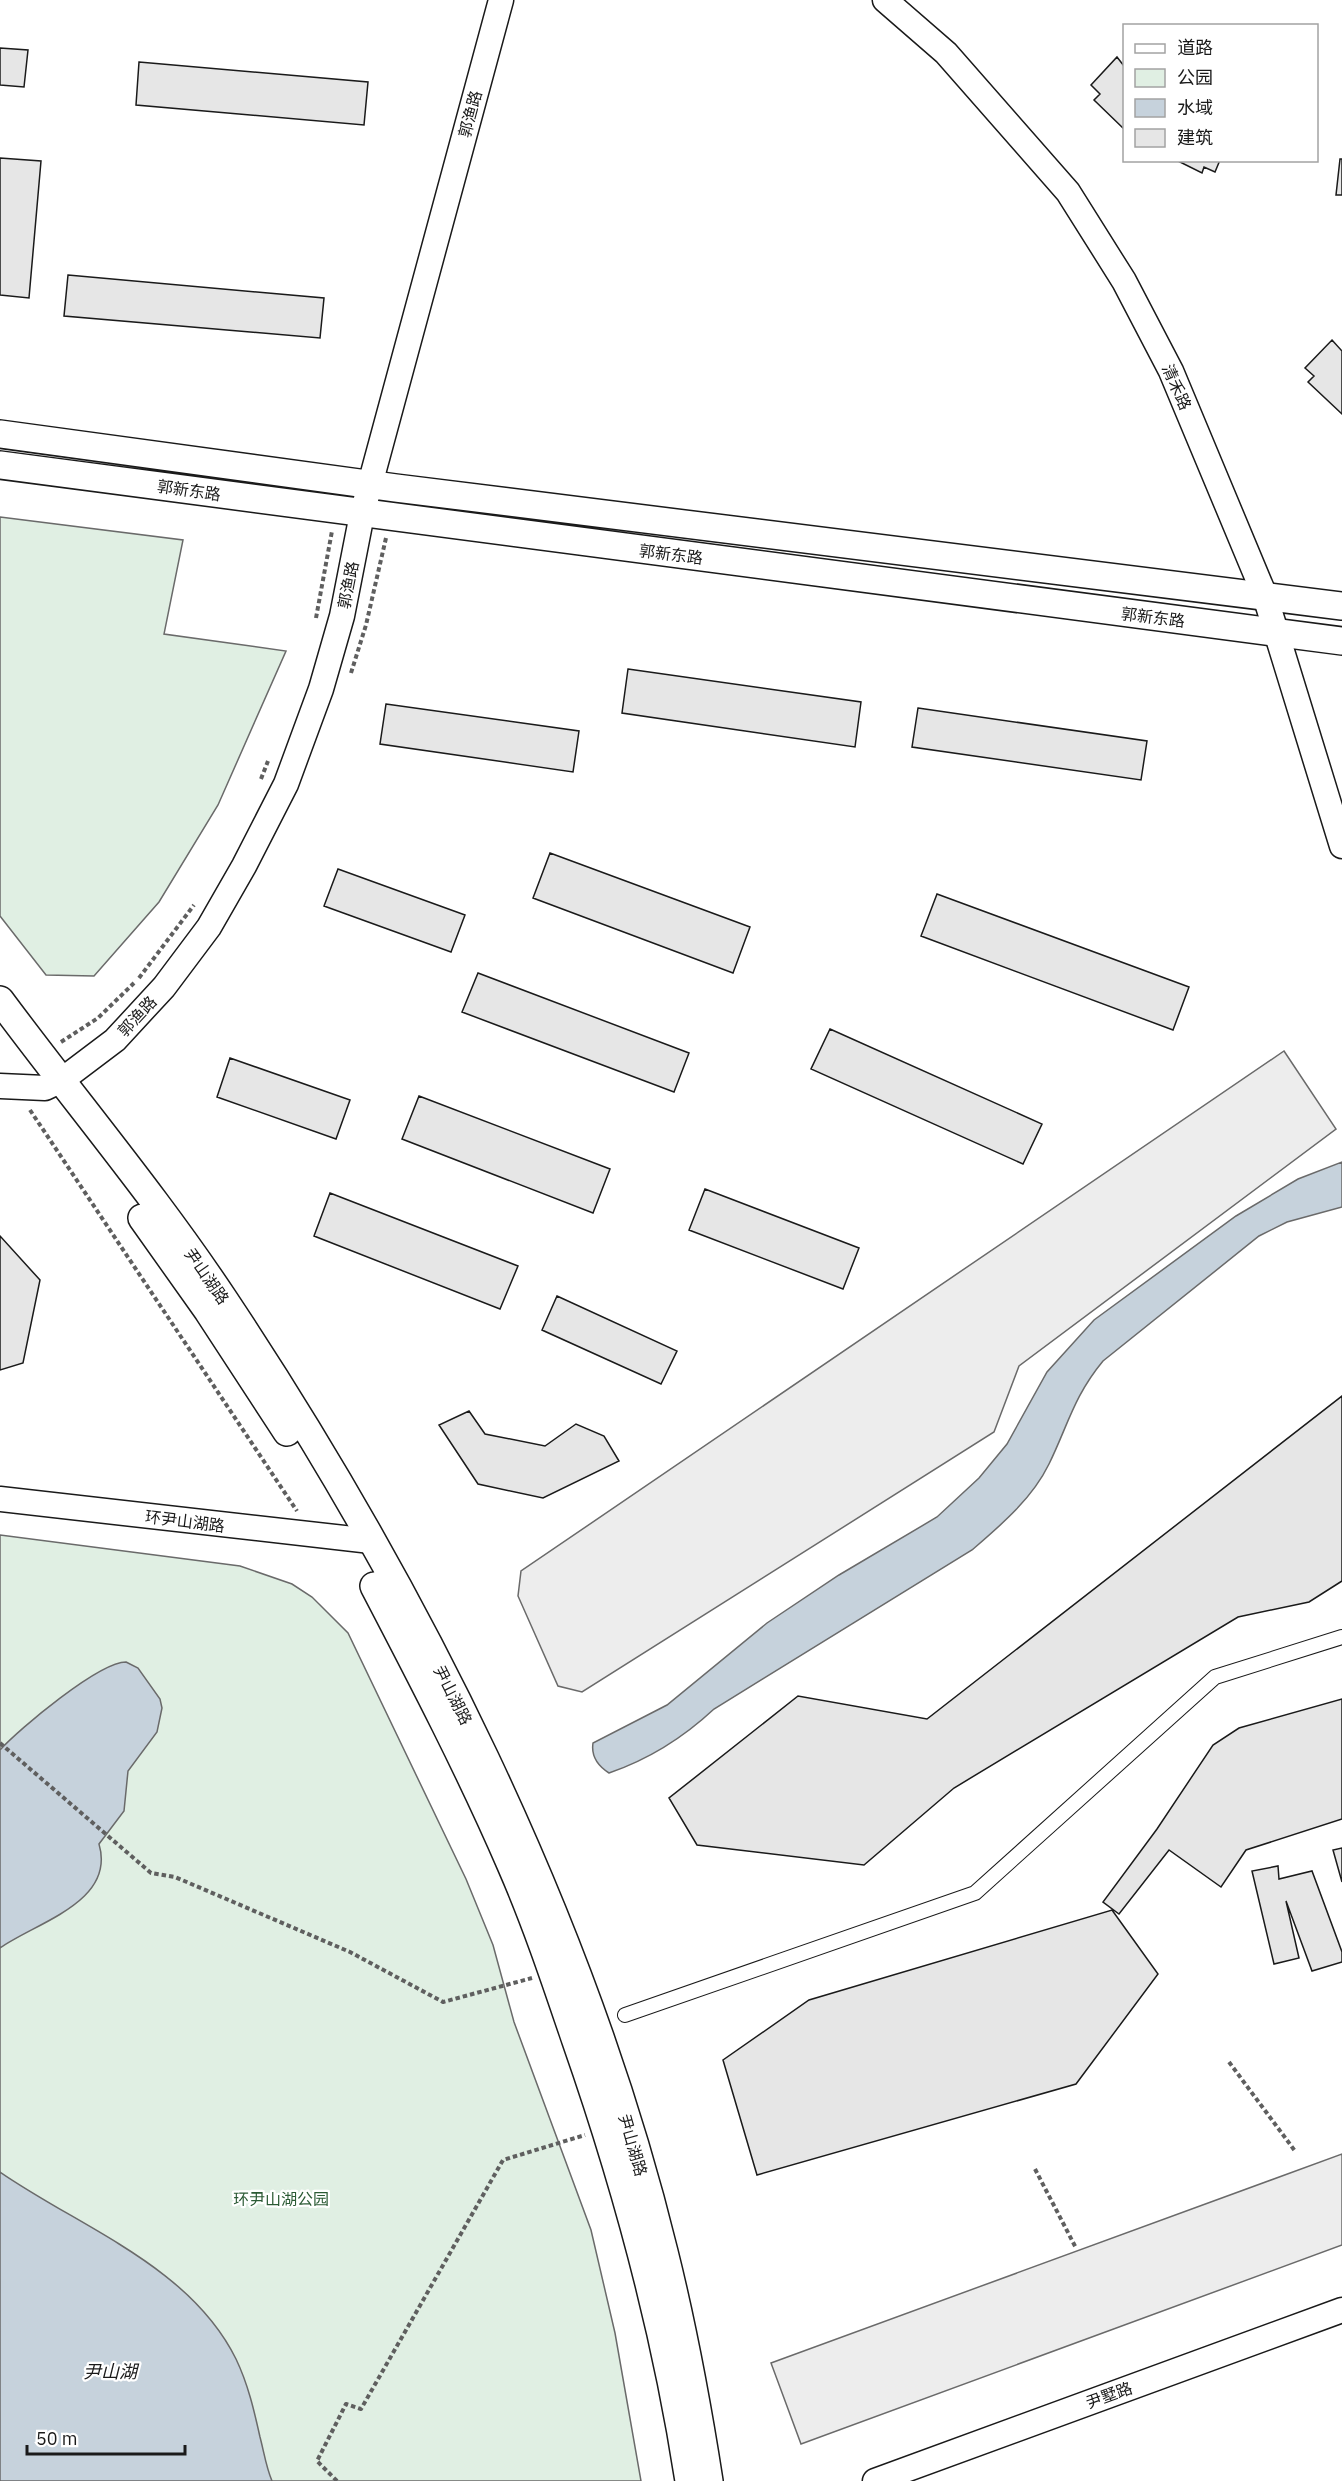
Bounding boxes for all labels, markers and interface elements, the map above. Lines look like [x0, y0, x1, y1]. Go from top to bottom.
legend [1123, 24, 1318, 162]
text: 道路 [1177, 36, 1213, 59]
text: 公园 [1177, 66, 1213, 89]
street label: 郭渔路 [454, 88, 486, 140]
text: 水域 [1177, 96, 1213, 119]
text: 建筑 [1177, 126, 1213, 149]
street label: 清禾路 [1158, 361, 1196, 413]
street label: 郭新东路 [156, 476, 222, 504]
street label: 郭新东路 [638, 540, 704, 568]
street label: 郭渔路 [334, 560, 362, 610]
street label: 郭新东路 [1120, 603, 1186, 631]
street label: 郭渔路 [113, 992, 161, 1040]
street label: 尹山湖路 [180, 1244, 234, 1308]
street label: 环尹山湖路 [144, 1506, 226, 1536]
street label: 尹山湖路 [430, 1662, 476, 1728]
street label: 尹山湖路 [615, 2111, 651, 2179]
park label: 环尹山湖公园 [233, 2189, 329, 2209]
water label: 尹山湖 [83, 2360, 140, 2383]
street label: 尹墅路 [1083, 2377, 1135, 2413]
scale bar [27, 2418, 184, 2456]
text: 50 m [36, 2427, 78, 2450]

